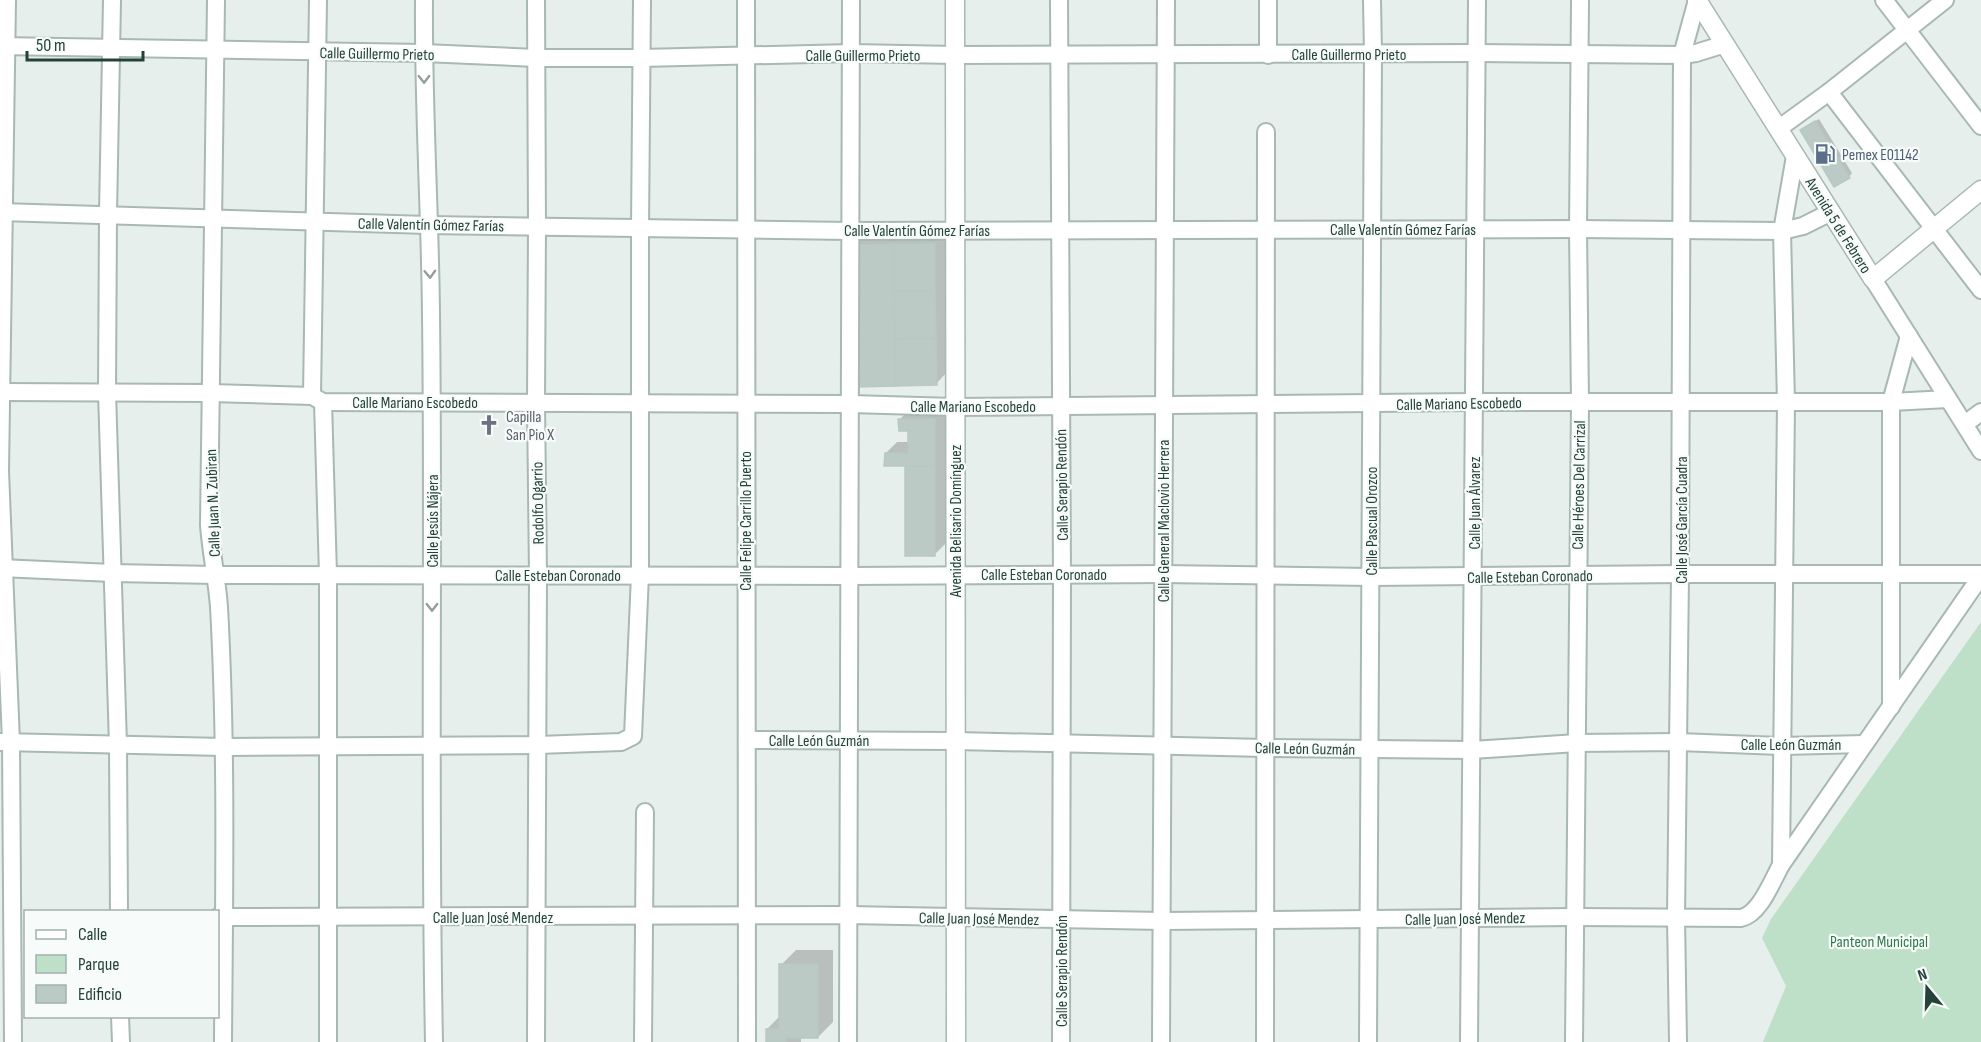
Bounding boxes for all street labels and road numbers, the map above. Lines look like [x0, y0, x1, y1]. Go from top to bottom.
street label: Calle Guillermo Prieto [319, 44, 435, 65]
street label: Calle Guillermo Prieto [1292, 46, 1406, 65]
street label: Calle Guillermo Prieto [806, 47, 920, 66]
street label: Avenida 5 de Febrero [1800, 173, 1875, 277]
street label: Calle Valentín Gómez Farías [358, 215, 504, 236]
street label: Calle Valentín Gómez Farías [1330, 221, 1476, 240]
street label: Calle Valentín Gómez Farías [844, 222, 990, 241]
street label: Calle Mariano Escobedo [352, 394, 478, 413]
street label: Calle Mariano Escobedo [1396, 394, 1522, 415]
street label: Calle Mariano Escobedo [910, 398, 1036, 417]
street label: Calle Héroes Del Carrizal [1569, 420, 1590, 550]
street label: Calle Serapio Rendón [1052, 429, 1073, 541]
street label: Calle General Maclovio Herrera [1155, 440, 1174, 602]
street label: Avenida Belisario Domínguez [947, 444, 966, 598]
street label: Calle Juan N. Zubiran [202, 449, 225, 557]
street label: Calle Felipe Carrillo Puerto [737, 451, 756, 591]
street label: Calle Juan Álvarez [1466, 456, 1485, 549]
street label: Calle José García Cuadra [1673, 456, 1692, 584]
street label: Rodolfo Ogarrio [528, 462, 549, 544]
street label: Calle Pascual Orozco [1363, 466, 1382, 576]
street label: Calle Jesús Nájera [424, 474, 443, 568]
street label: Calle Esteban Coronado [981, 566, 1107, 585]
street label: Calle Esteban Coronado [495, 567, 621, 586]
street label: Calle Esteban Coronado [1467, 567, 1593, 588]
street label: Calle León Guzmán [769, 732, 869, 751]
street label: Calle León Guzmán [1741, 736, 1841, 755]
street label: Calle León Guzmán [1255, 739, 1355, 760]
street label: Calle Juan José Mendez [433, 909, 553, 928]
street label: Calle Juan José Mendez [919, 909, 1040, 930]
street label: Calle Juan José Mendez [1405, 909, 1526, 930]
street label: Calle Serapio Rendón [1053, 915, 1072, 1027]

